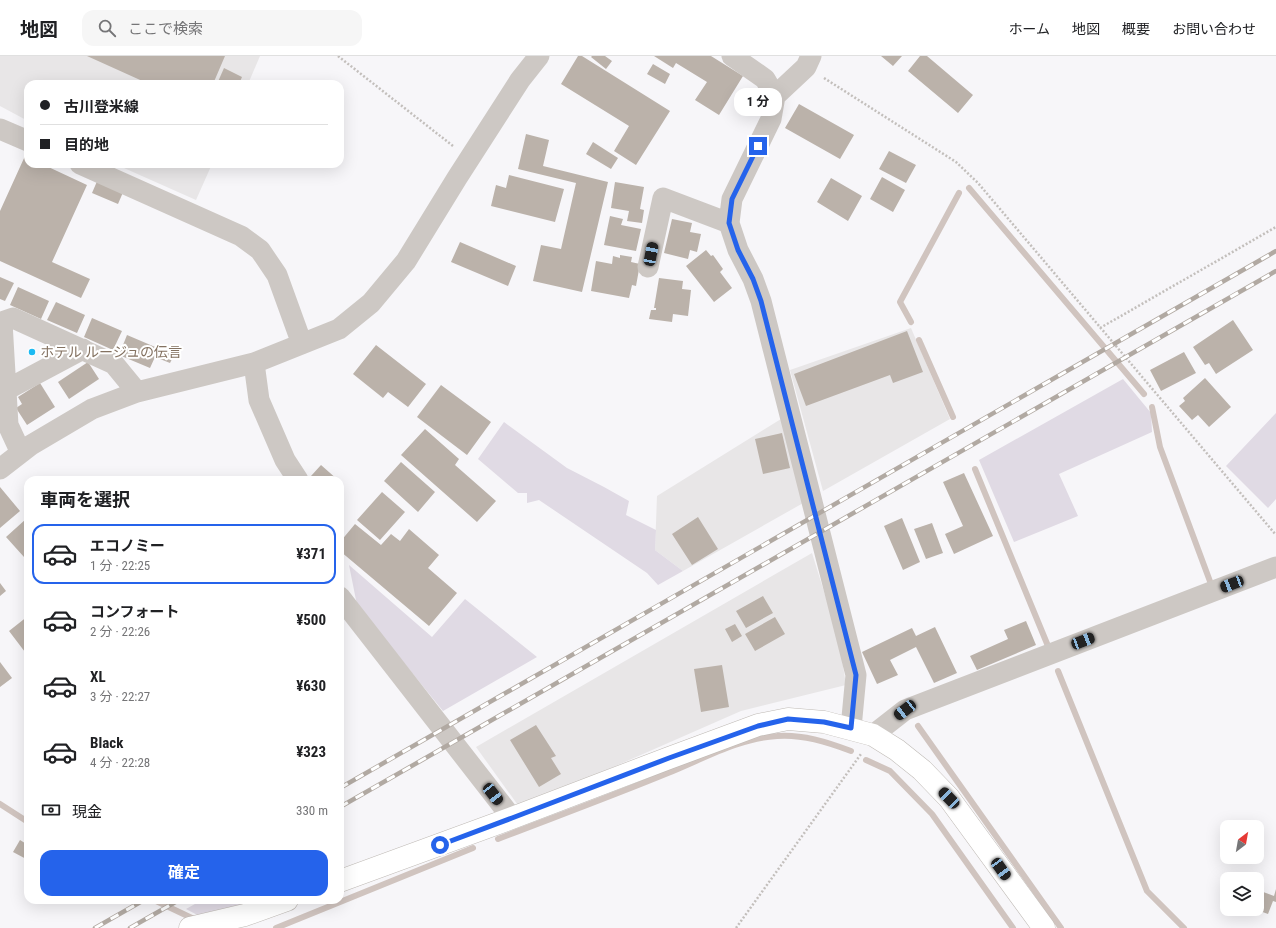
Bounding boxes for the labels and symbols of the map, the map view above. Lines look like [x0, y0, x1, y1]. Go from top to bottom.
callout: 1 分 [734, 88, 782, 116]
route end [749, 137, 767, 155]
car [643, 241, 659, 267]
place label: ホテル ルージュの伝言 [40, 344, 182, 360]
marker: ホテル ルージュの伝言 [27, 347, 37, 357]
car [1219, 574, 1245, 594]
car [1070, 631, 1096, 651]
car [892, 698, 918, 722]
car [481, 781, 505, 807]
car [936, 785, 962, 811]
north arrow [1220, 820, 1264, 864]
route start [431, 836, 449, 854]
car [989, 856, 1013, 882]

